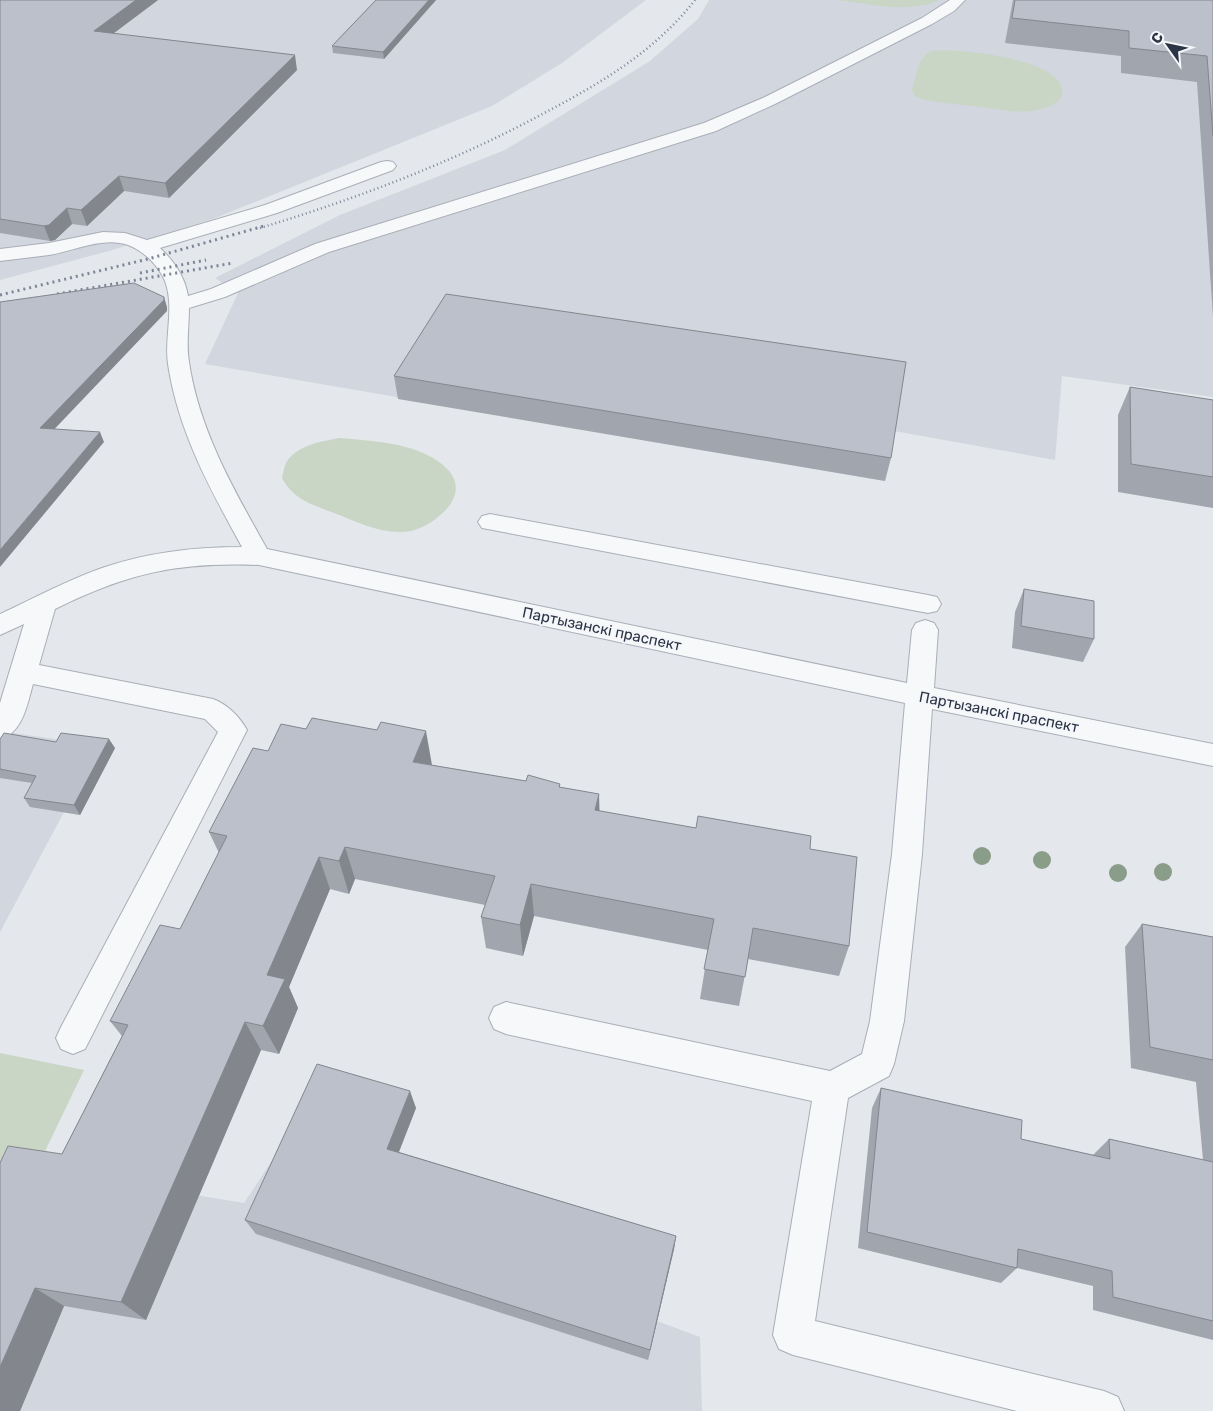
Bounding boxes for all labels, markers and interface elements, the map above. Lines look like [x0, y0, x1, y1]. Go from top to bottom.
north arrow [1143, 20, 1193, 70]
text: С [1148, 29, 1167, 47]
street label: Партызанскі праспект [521, 603, 684, 655]
street label: Партызанскі праспект [918, 688, 1081, 736]

